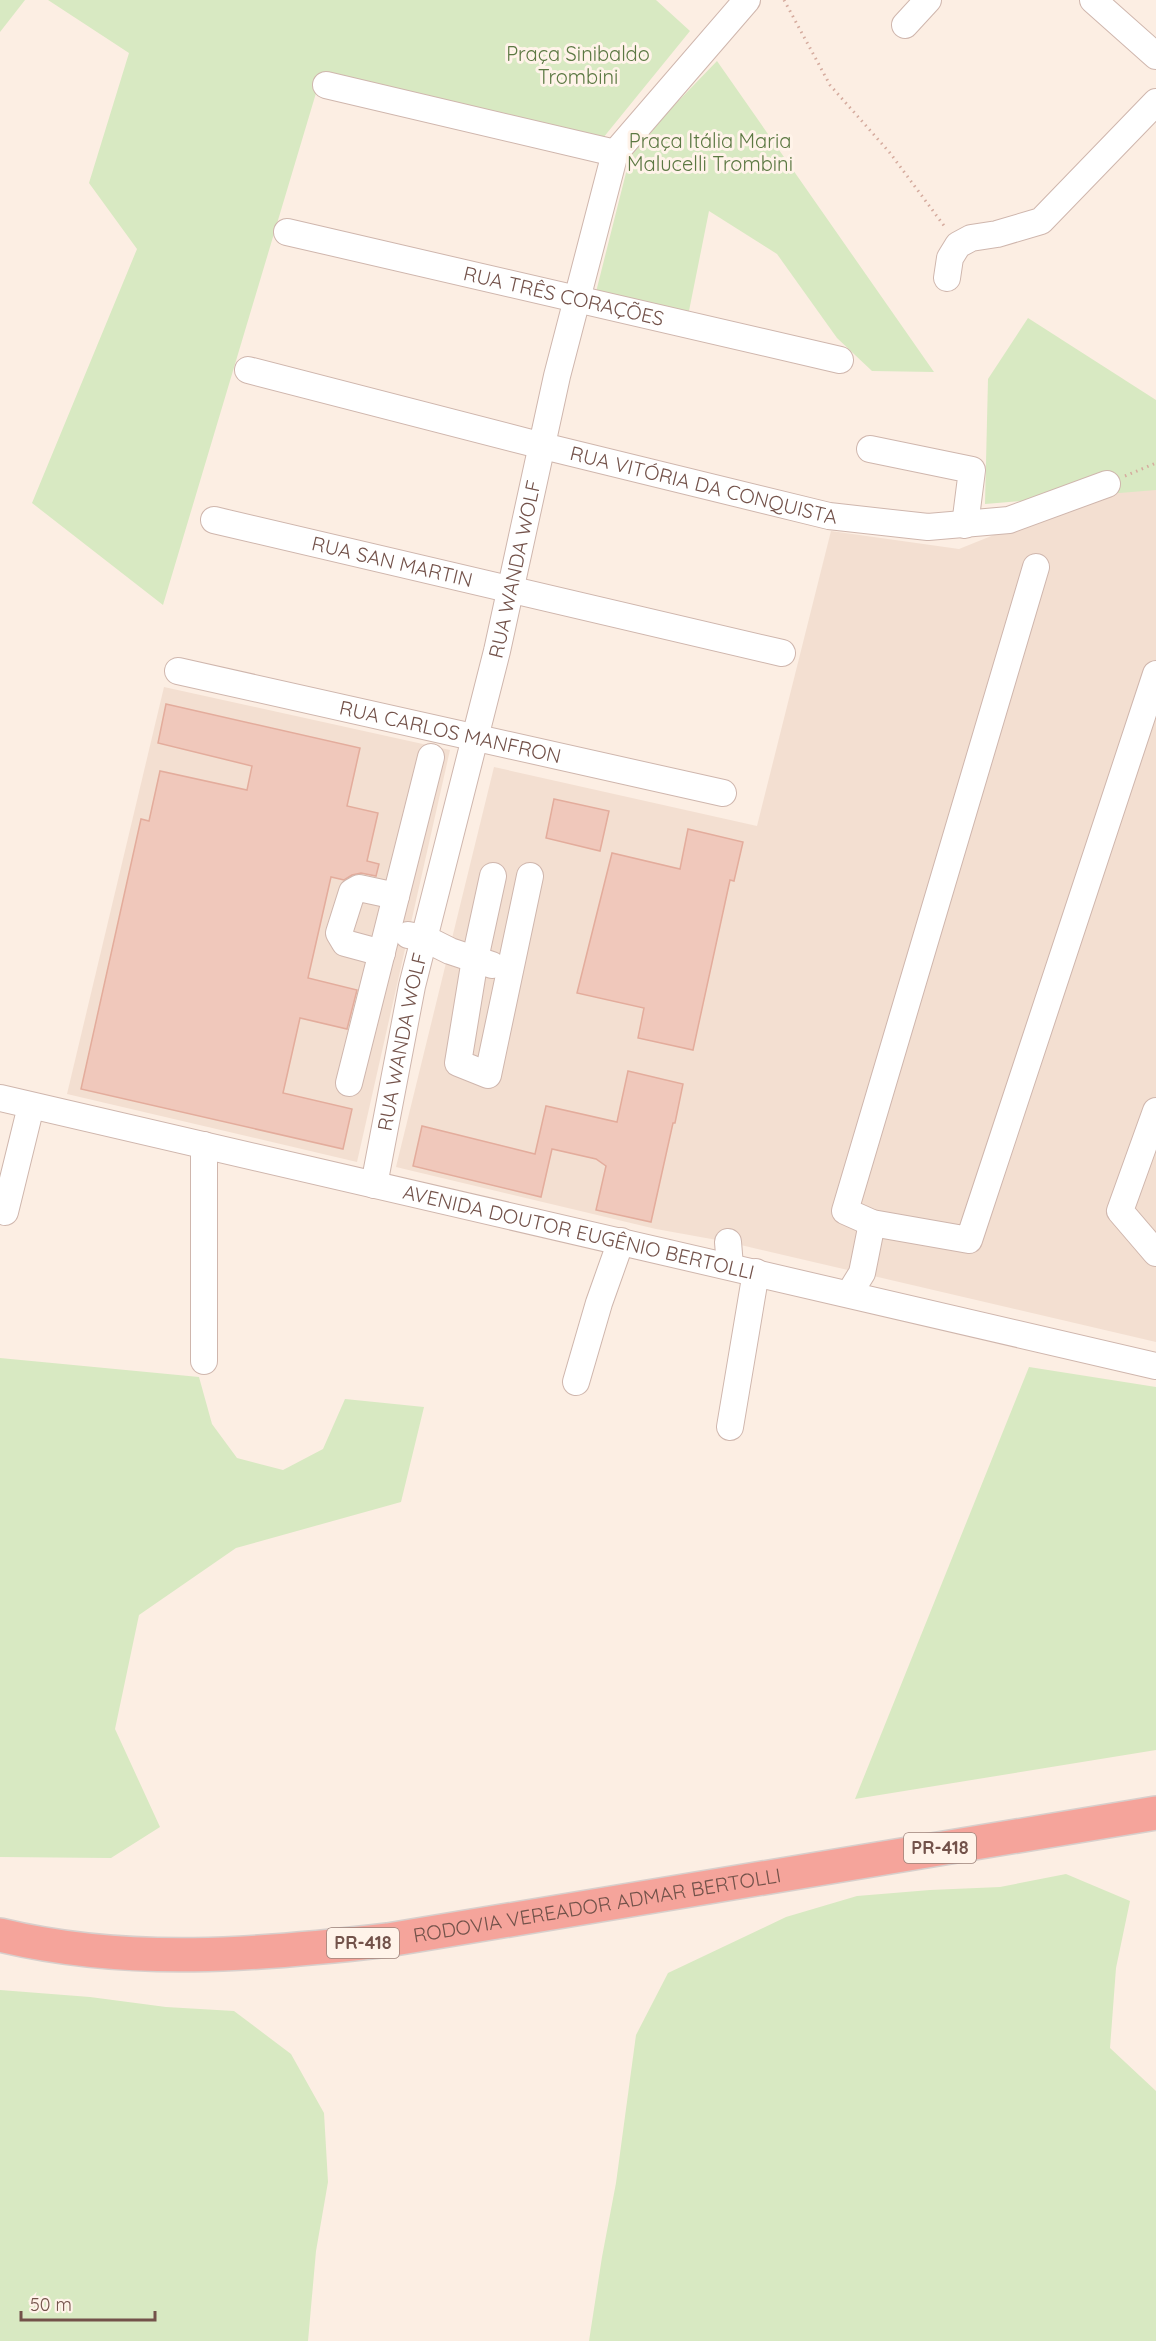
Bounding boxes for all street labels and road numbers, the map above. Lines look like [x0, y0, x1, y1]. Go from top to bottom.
street label: RUA TRÊS CORAÇÕES [461, 260, 667, 331]
street label: RUA VITÓRIA DA CONQUISTA [568, 440, 838, 529]
street label: RUA WANDA WOLF [483, 478, 546, 661]
street label: RUA SAN MARTIN [309, 530, 475, 592]
street label: RUA CARLOS MANFRON [337, 695, 563, 768]
street label: RUA WANDA WOLF [372, 950, 432, 1133]
street label: AVENIDA DOUTOR EUGÊNIO BERTOLLI [401, 1179, 757, 1284]
road number: PR-418 [904, 1833, 976, 1863]
street label: RODOVIA VEREADOR ADMAR BERTOLLI [411, 1862, 783, 1948]
road number: PR-418 [327, 1928, 399, 1958]

